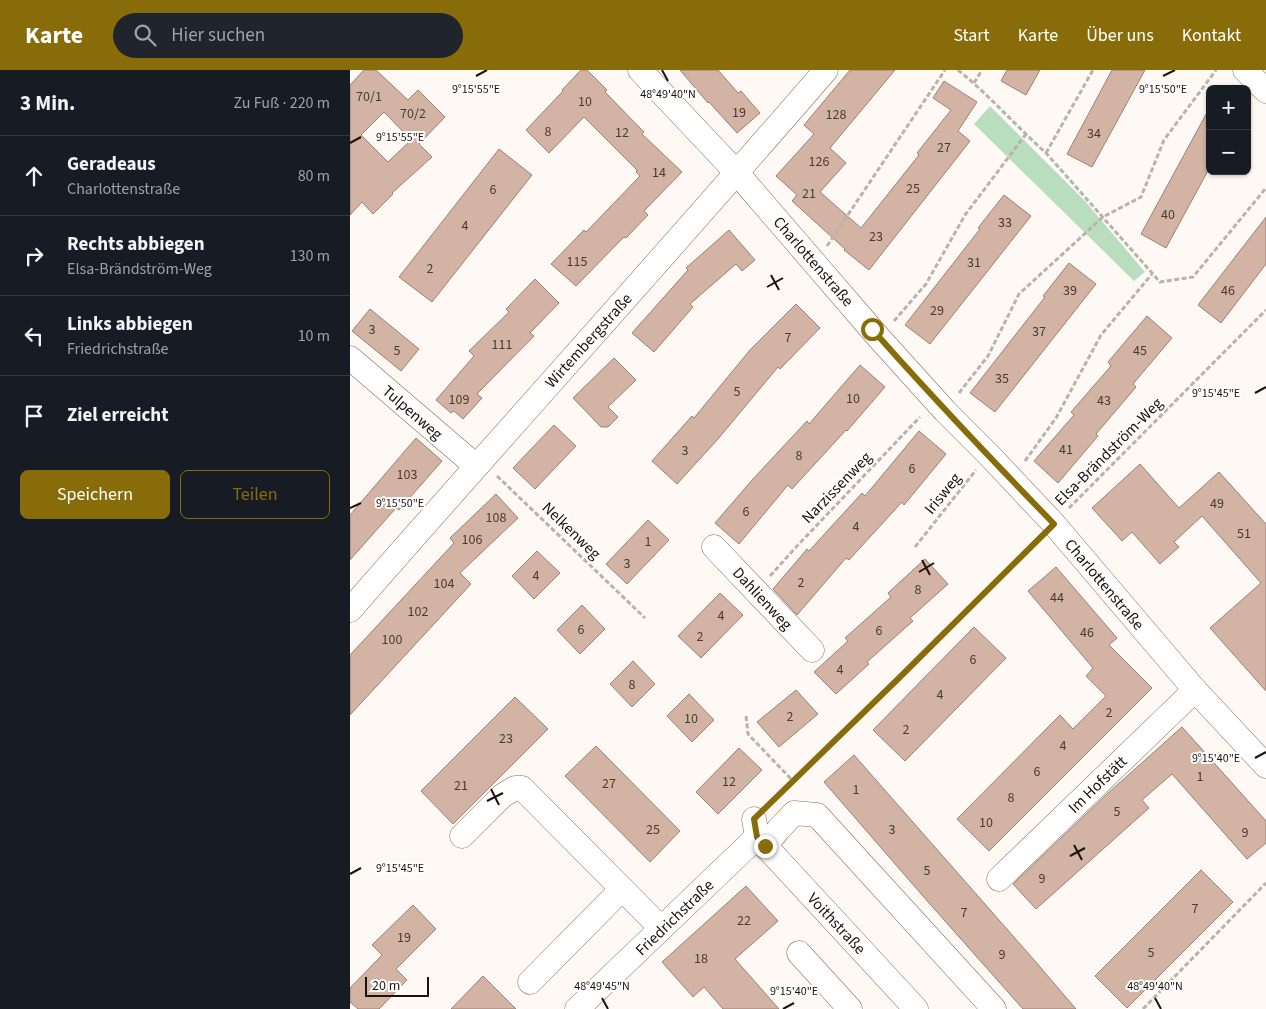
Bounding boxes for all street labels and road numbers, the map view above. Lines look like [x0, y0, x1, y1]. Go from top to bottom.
street label: Charlottenstraße [768, 212, 859, 312]
street label: Wirtembergstraße [540, 288, 637, 393]
street label: Tulpenweg [377, 380, 447, 445]
street label: Elsa-Brändström-Weg [1050, 393, 1168, 511]
street label: Narzissenweg [797, 447, 877, 528]
street label: Irisweg [919, 468, 966, 519]
street label: Nelkenweg [537, 497, 606, 564]
street label: Charlottenstraße [1059, 534, 1149, 635]
street label: Dahlienweg [727, 562, 797, 635]
street label: Im Hofstätt [1063, 751, 1132, 818]
street label: Friedrichstraße [631, 874, 719, 961]
street label: Voithstraße [802, 888, 871, 959]

